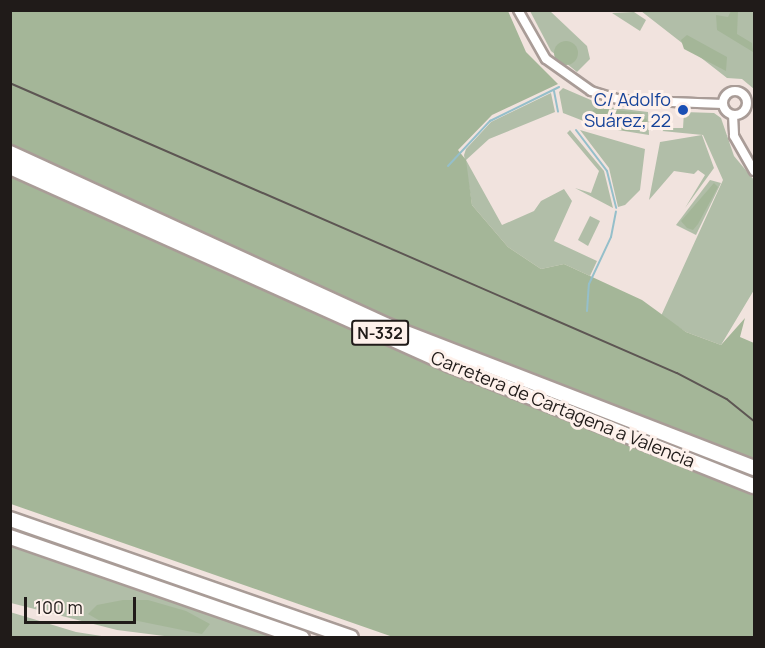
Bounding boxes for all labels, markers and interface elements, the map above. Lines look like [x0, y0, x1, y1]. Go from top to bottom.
place label: C/ Adolfo Suárez, 22 [584, 89, 671, 132]
marker: C/ Adolfo Suárez, 22 [676, 103, 690, 117]
road number: N-332 [350, 320, 410, 346]
street label: Carretera de Cartagena a Valencia [428, 346, 698, 472]
scale bar [27, 585, 140, 623]
text: 100 m [35, 595, 83, 619]

